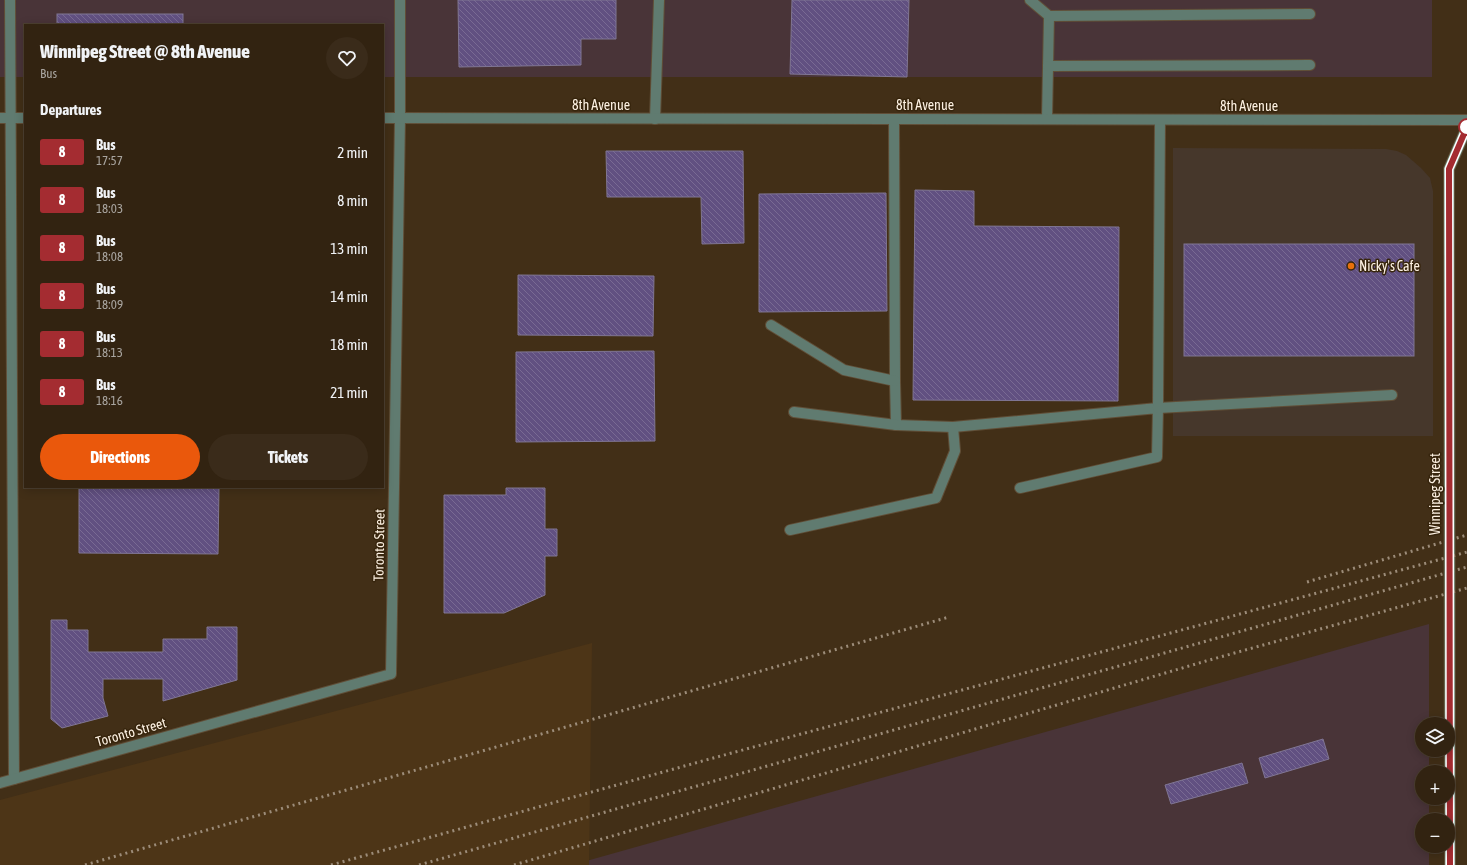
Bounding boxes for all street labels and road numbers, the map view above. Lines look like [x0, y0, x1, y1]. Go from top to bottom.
street label: 8th Avenue [572, 97, 630, 113]
street label: 8th Avenue [896, 97, 954, 113]
street label: 8th Avenue [1220, 98, 1278, 114]
street label: Winnipeg Street [1427, 453, 1443, 535]
street label: Toronto Street [370, 509, 388, 581]
street label: Toronto Street [94, 714, 168, 750]

